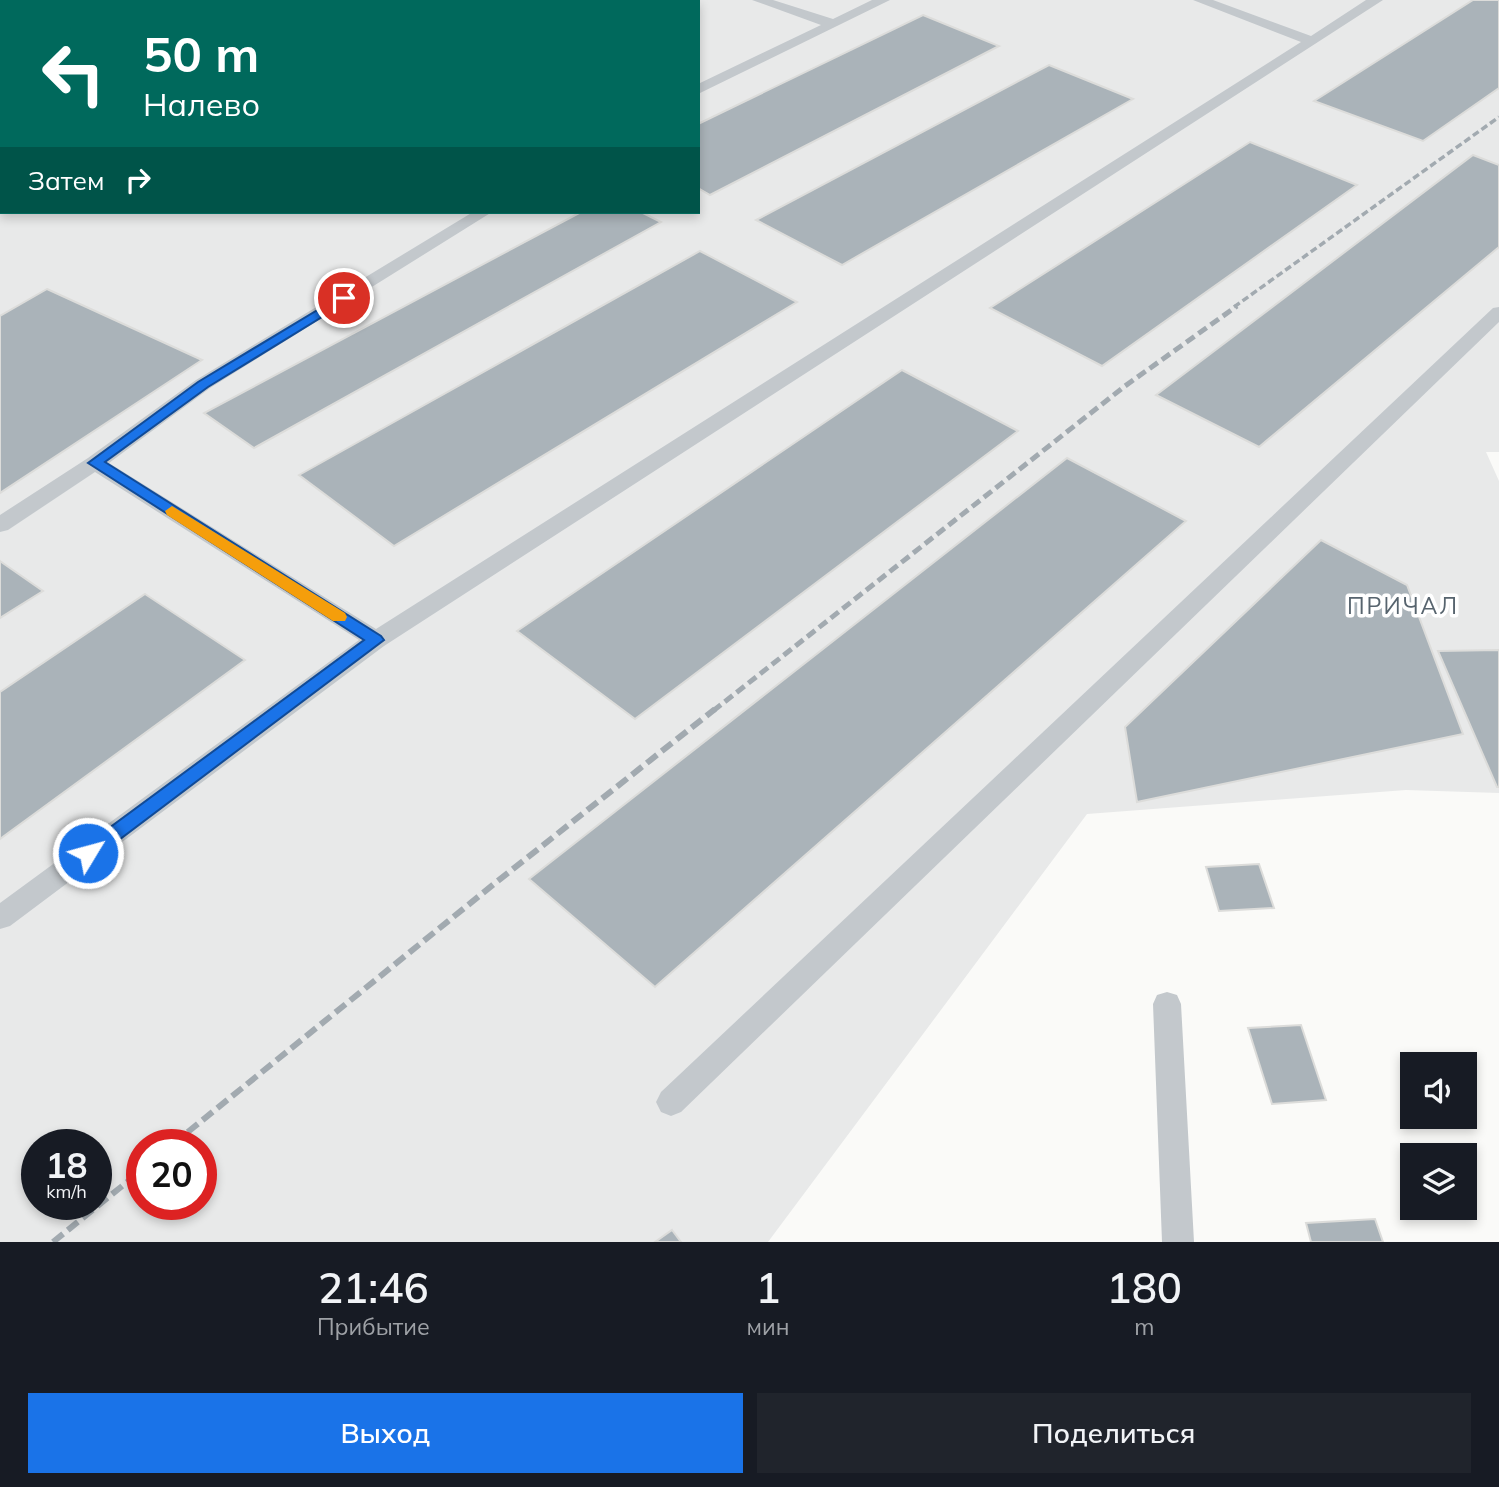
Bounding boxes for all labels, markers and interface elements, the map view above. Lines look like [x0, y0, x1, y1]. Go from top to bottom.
text: 50 m [143, 23, 259, 84]
icon: left [28, 28, 119, 119]
text: Налево [143, 84, 260, 124]
icon: right [119, 161, 157, 199]
text: Затем [28, 164, 105, 197]
pin [314, 268, 374, 328]
icon: arrive [325, 279, 363, 317]
district label: ПРИЧАЛ [1347, 591, 1459, 620]
position arrow [51, 816, 125, 890]
map controls [1400, 1052, 1477, 1220]
button: sound [1400, 1052, 1477, 1129]
speed limit sign: 20 [126, 1129, 217, 1220]
text: 18 [45, 1143, 88, 1187]
button: layers [1400, 1143, 1477, 1220]
text: km/h [46, 1180, 87, 1203]
text: 21:46 [318, 1261, 429, 1314]
text: 1 [755, 1261, 781, 1314]
text: 180 [1106, 1261, 1182, 1314]
text: Прибытие [317, 1312, 430, 1341]
text: мин [747, 1312, 790, 1341]
text: m [1134, 1312, 1154, 1341]
button: Выход [28, 1393, 743, 1473]
button: Поделиться [757, 1393, 1471, 1473]

